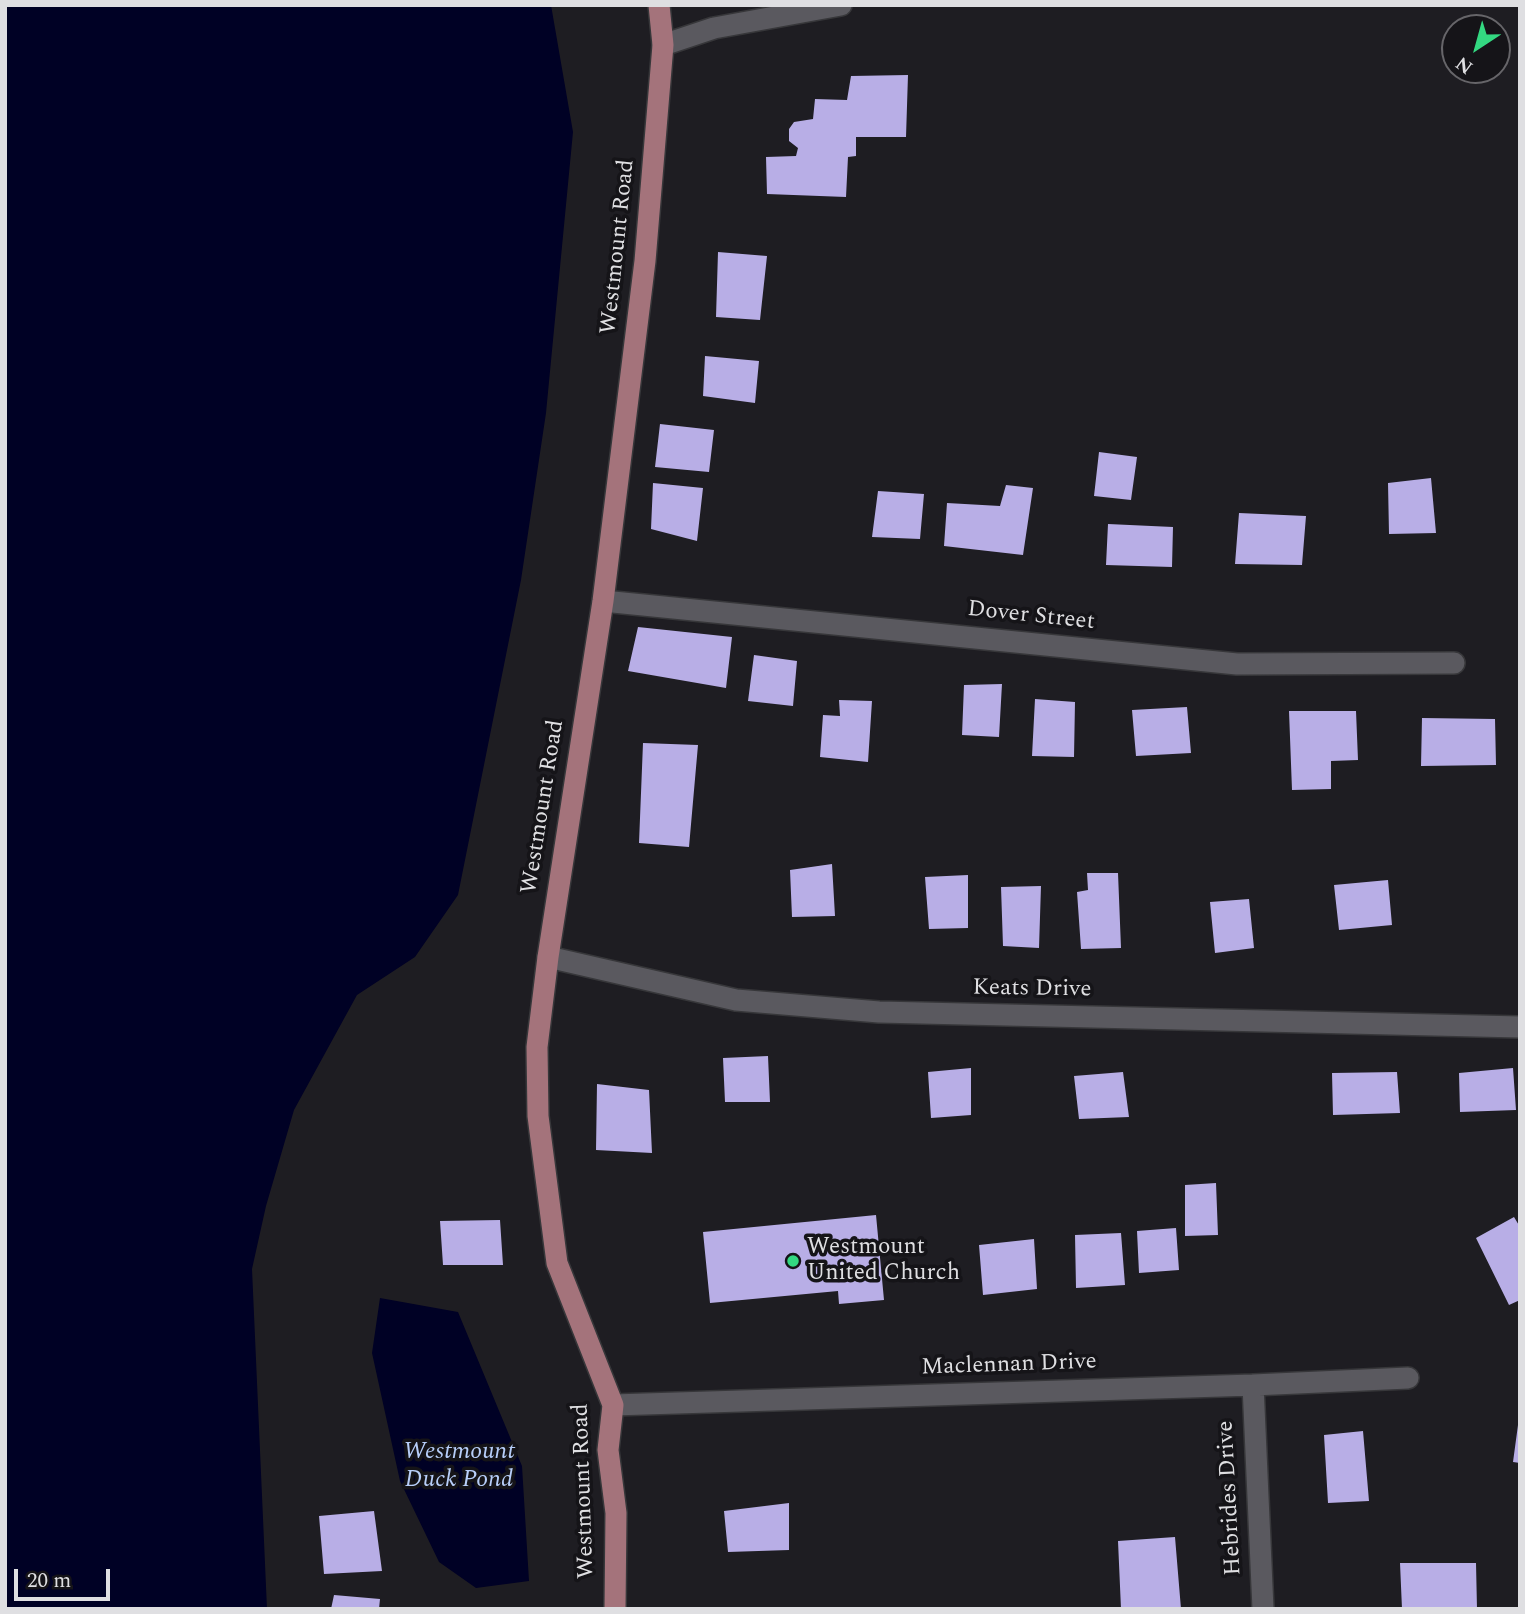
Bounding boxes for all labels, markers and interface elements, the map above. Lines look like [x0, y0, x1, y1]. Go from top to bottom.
north arrow [1441, 14, 1511, 84]
text: N [1450, 48, 1479, 81]
street label: Westmount Road [596, 158, 642, 336]
street label: Dover Street [966, 597, 1096, 637]
street label: Westmount Road [517, 718, 571, 896]
street label: Keats Drive [972, 975, 1092, 1005]
place label: Westmount United Church [807, 1234, 960, 1288]
marker: Westmount United Church [785, 1253, 801, 1269]
street label: Maclennan Drive [921, 1349, 1097, 1383]
street label: Westmount Road [568, 1403, 602, 1579]
street label: Hebrides Drive [1213, 1420, 1249, 1576]
water label: Westmount Duck Pond [403, 1439, 515, 1495]
scale bar [18, 1554, 114, 1598]
text: 20 m [27, 1565, 71, 1597]

